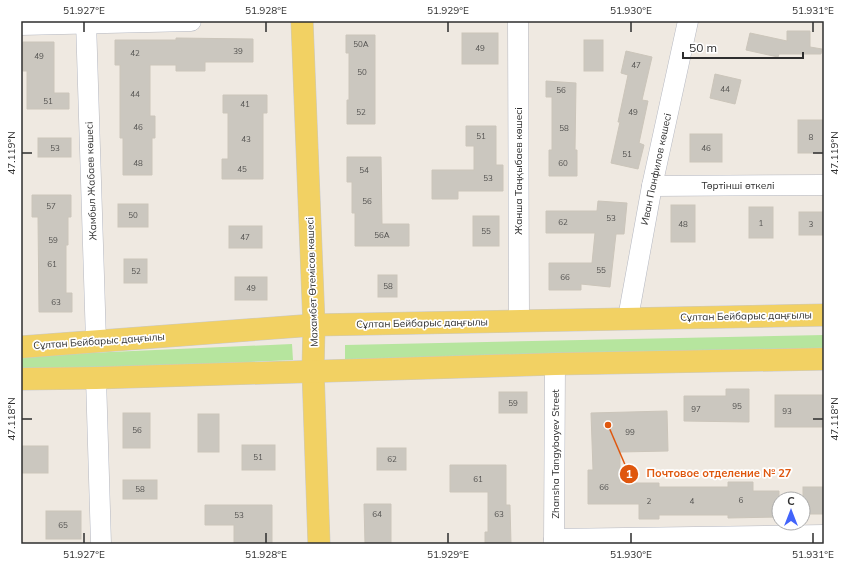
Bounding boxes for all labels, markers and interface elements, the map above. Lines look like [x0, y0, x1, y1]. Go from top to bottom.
text: 51.927°E [63, 4, 105, 17]
text: 51.928°E [245, 4, 287, 17]
text: 51.929°E [427, 4, 469, 17]
text: 51.930°E [610, 4, 652, 17]
text: 51.931°E [792, 4, 834, 17]
scale bar [683, 34, 803, 60]
house number: 50А [353, 39, 369, 49]
text: 50 m [689, 40, 717, 55]
house number: 49 [475, 43, 485, 53]
house number: 39 [233, 46, 243, 56]
house number: 42 [130, 48, 140, 58]
house number: 49 [34, 51, 44, 61]
house number: 47 [631, 60, 641, 70]
house number: 50 [357, 67, 367, 77]
house number: 44 [720, 84, 730, 94]
house number: 56 [556, 85, 566, 95]
house number: 44 [130, 89, 140, 99]
house number: 51 [43, 96, 53, 106]
house number: 41 [240, 99, 250, 109]
house number: 52 [356, 107, 366, 117]
street label: Жанша Таңқыбаев көшесі [512, 107, 525, 235]
house number: 49 [628, 107, 638, 117]
street label: Иван Панфилов көшесі [638, 112, 674, 226]
street label: Жамбыл Жабаев көшесі [82, 121, 100, 241]
house number: 46 [133, 122, 143, 132]
house number: 58 [559, 123, 569, 133]
text: 47.119°N [5, 131, 18, 175]
house number: 51 [476, 131, 486, 141]
text: 47.119°N [828, 131, 841, 175]
house number: 8 [809, 132, 814, 142]
house number: 43 [241, 134, 251, 144]
house number: 53 [50, 143, 60, 153]
house number: 46 [701, 143, 711, 153]
house number: 51 [622, 149, 632, 159]
house number: 48 [133, 158, 143, 168]
house number: 60 [558, 158, 568, 168]
house number: 45 [237, 164, 247, 174]
house number: 54 [359, 165, 369, 175]
house number: 53 [483, 173, 493, 183]
street label: Төртінші өткелі [701, 179, 775, 192]
house number: 56 [362, 196, 372, 206]
house number: 57 [46, 201, 56, 211]
house number: 50 [128, 210, 138, 220]
house number: 53 [606, 213, 616, 223]
street label: Махамбет Өтемісов көшесі [303, 217, 321, 347]
house number: 62 [558, 217, 568, 227]
house number: 1 [759, 218, 764, 228]
house number: 48 [678, 219, 688, 229]
house number: 3 [809, 219, 814, 229]
house number: 55 [481, 226, 491, 236]
house number: 56А [374, 230, 390, 240]
house number: 47 [240, 232, 250, 242]
house number: 59 [48, 235, 58, 245]
house number: 61 [47, 259, 57, 269]
house number: 55 [596, 265, 606, 275]
house number: 52 [131, 266, 141, 276]
house number: 66 [560, 272, 570, 282]
house number: 58 [383, 281, 393, 291]
house number: 49 [246, 283, 256, 293]
house number: 63 [51, 297, 61, 307]
street label: Сұлтан Бейбарыс даңғылы [680, 308, 812, 324]
street label: Сұлтан Бейбарыс даңғылы [356, 315, 488, 331]
street label: Сұлтан Бейбарыс даңғылы [33, 330, 165, 352]
street label: Zhansha Tangybayev Street [549, 389, 562, 519]
text: 47.118°N [5, 397, 18, 441]
text: 47.118°N [828, 397, 841, 441]
house number: 59 [508, 398, 518, 408]
house number: 95 [732, 401, 742, 411]
house number: 97 [691, 404, 701, 414]
house number: 93 [782, 406, 792, 416]
house number: 56 [132, 425, 142, 435]
house number: 99 [625, 427, 635, 437]
house number: 51 [253, 452, 263, 462]
house number: 62 [387, 454, 397, 464]
callout: Почтовое отделение № 27 [619, 462, 800, 485]
text: 1 [625, 466, 633, 481]
text: Почтовое отделение № 27 [647, 466, 792, 480]
house number: 61 [473, 474, 483, 484]
house number: 66 [599, 482, 609, 492]
house number: 58 [135, 484, 145, 494]
north arrow [771, 491, 811, 531]
text: С [787, 494, 795, 508]
house number: 6 [739, 495, 744, 505]
house number: 2 [647, 496, 652, 506]
house number: 4 [690, 496, 695, 506]
house number: 64 [372, 509, 382, 519]
house number: 63 [494, 509, 504, 519]
house number: 53 [234, 510, 244, 520]
house number: 65 [58, 520, 68, 530]
text: 51.927°E [63, 548, 105, 561]
text: 51.928°E [245, 548, 287, 561]
text: 51.929°E [427, 548, 469, 561]
text: 51.930°E [610, 548, 652, 561]
text: 51.931°E [792, 548, 834, 561]

